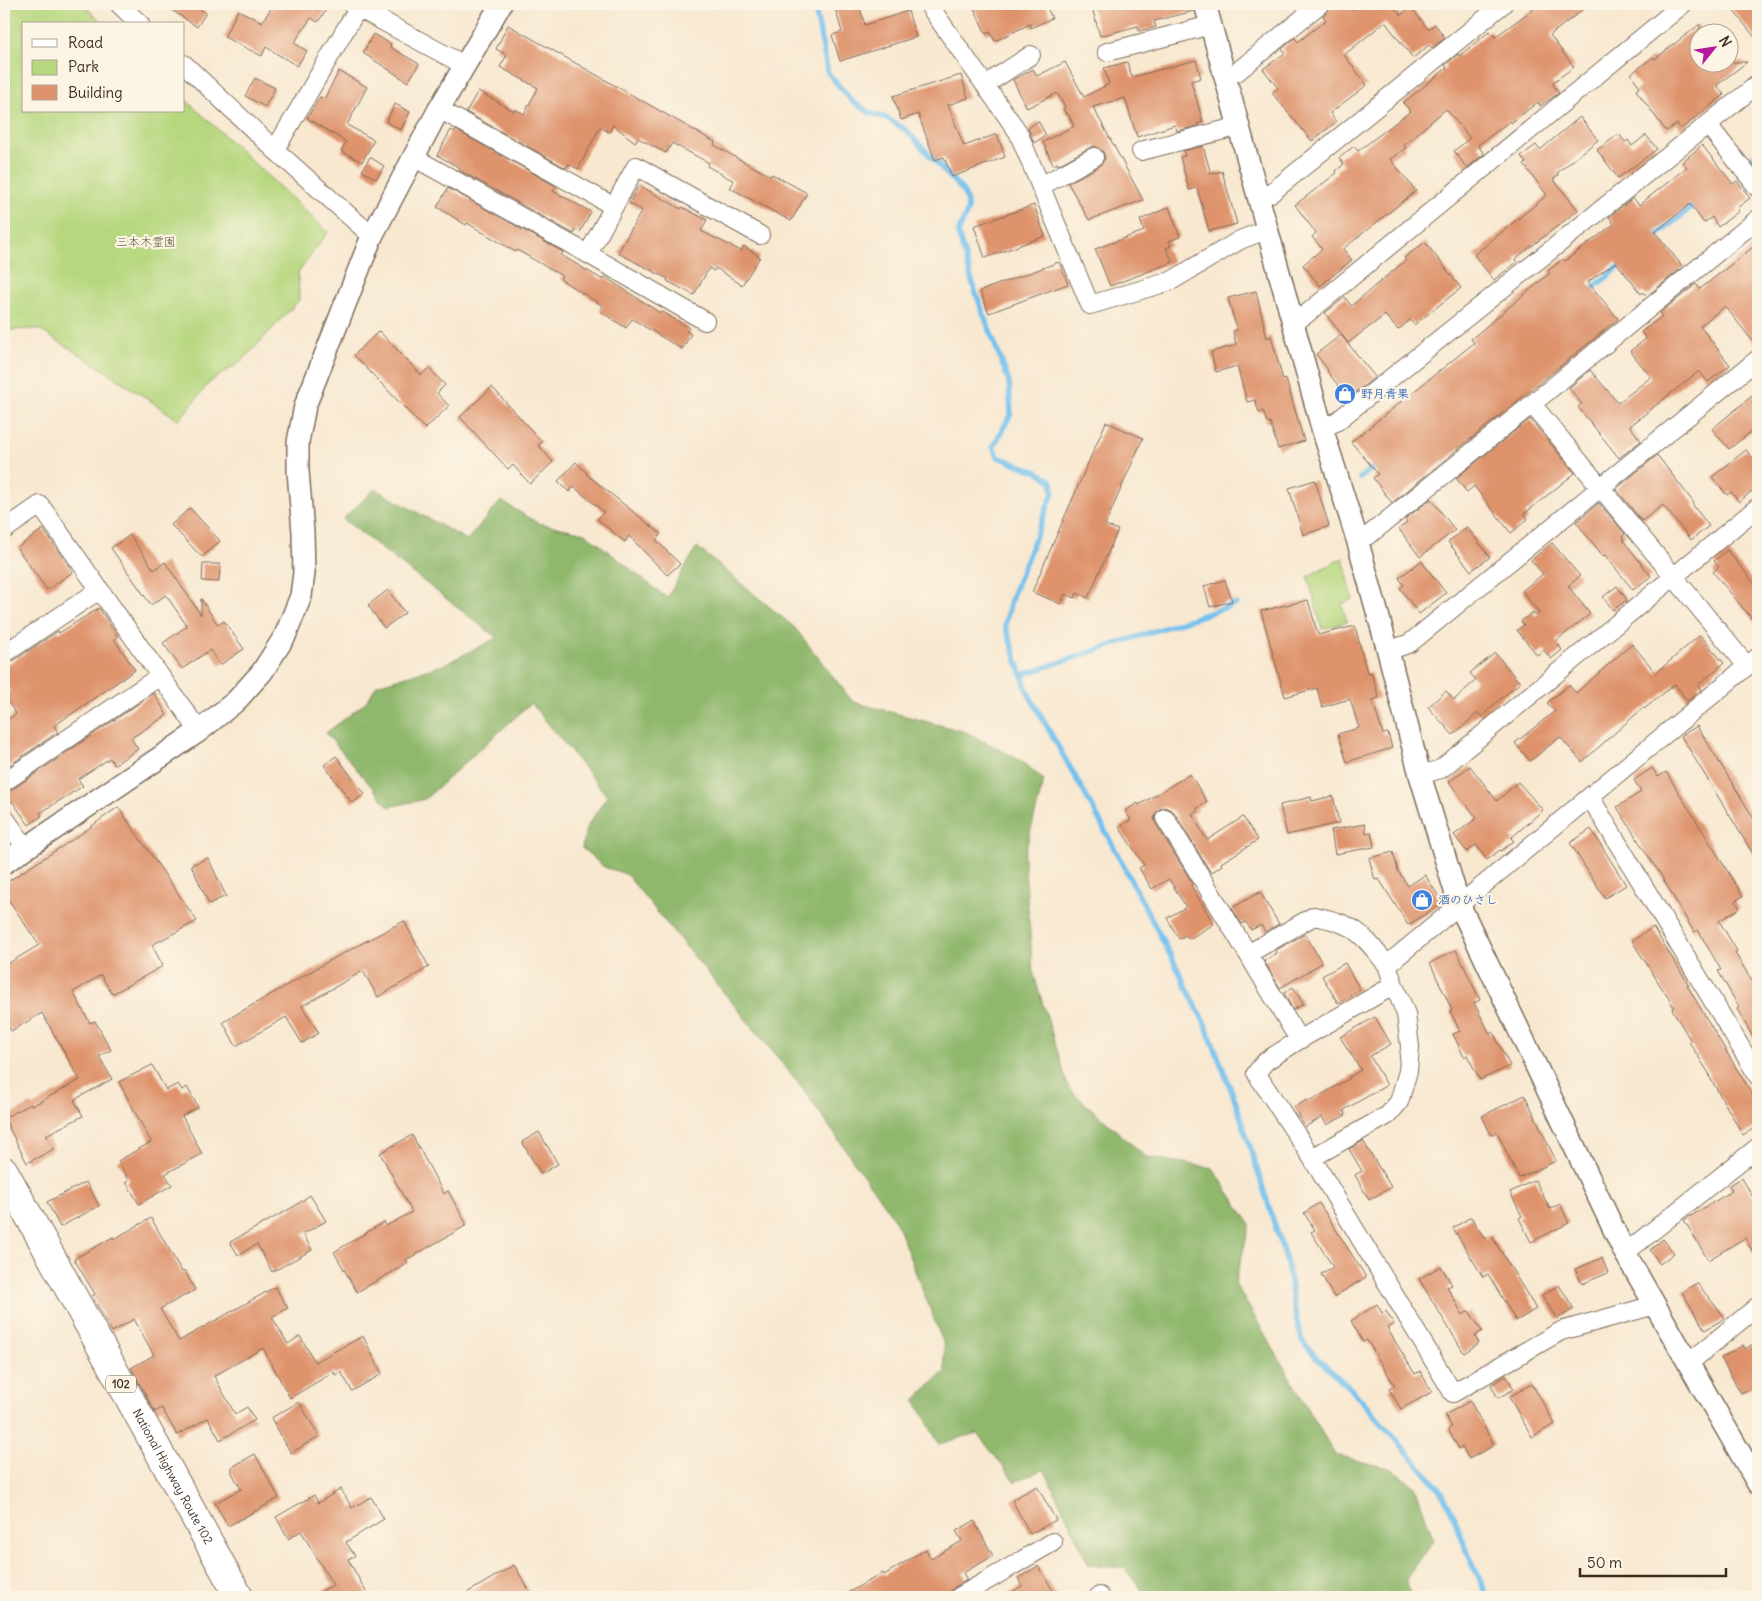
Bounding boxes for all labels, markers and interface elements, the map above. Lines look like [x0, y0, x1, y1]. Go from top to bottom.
legend [22, 22, 185, 112]
north arrow [1690, 22, 1740, 72]
text: Road [68, 33, 103, 52]
text: N [1715, 33, 1735, 50]
text: Park [68, 57, 99, 76]
text: Building [68, 83, 123, 102]
park label: 三本木霊園 [116, 234, 176, 249]
shop icon: 野月青果 [1333, 382, 1357, 406]
place label: 野月青果 [1361, 386, 1409, 401]
shop icon: 酒のひさし [1410, 888, 1434, 912]
place label: 酒のひさし [1438, 892, 1498, 907]
road number: 102 [106, 1376, 136, 1392]
street label: National Highway Route 102 [130, 1406, 217, 1547]
scale bar [1580, 1546, 1726, 1578]
text: 50 m [1587, 1553, 1622, 1572]

